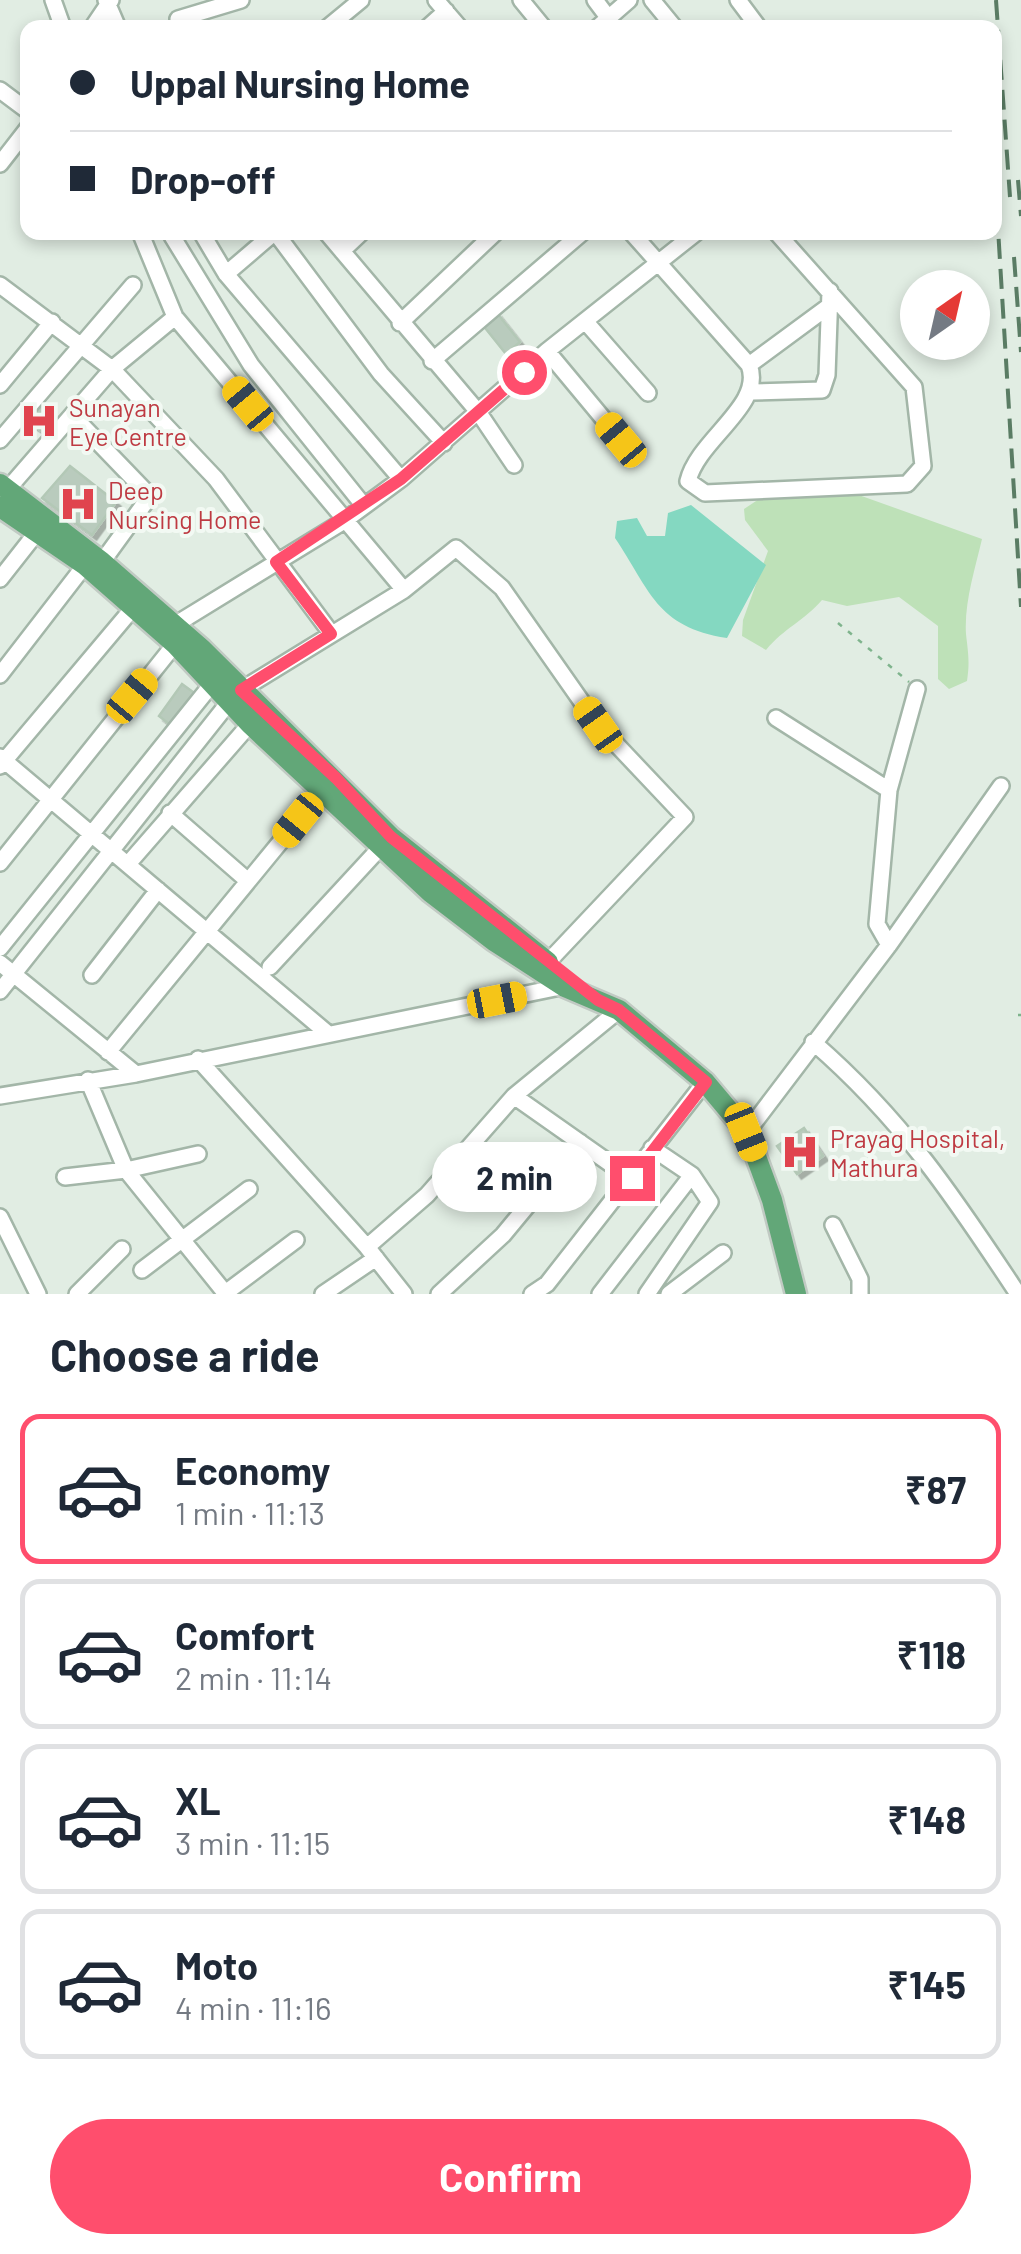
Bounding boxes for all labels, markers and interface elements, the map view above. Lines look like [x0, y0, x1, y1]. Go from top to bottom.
text: Uppal Nursing Home [130, 60, 470, 106]
text: Drop-off [130, 156, 276, 202]
north arrow [900, 270, 990, 360]
map controls [900, 270, 990, 360]
route start [502, 350, 547, 395]
car [217, 371, 279, 437]
place label: Sunayan Eye Centre [69, 392, 187, 451]
hospital icon: Sunayan Eye Centre [18, 400, 60, 442]
car [590, 407, 652, 473]
place label: Deep Nursing Home [108, 475, 261, 534]
hospital icon: Deep Nursing Home [57, 483, 99, 525]
car [101, 663, 163, 729]
car [569, 692, 627, 758]
car [267, 787, 329, 853]
car [465, 980, 529, 1020]
car [721, 1099, 771, 1165]
place label: Prayag Hospital, Mathura [830, 1123, 1005, 1182]
hospital icon: Prayag Hospital, Mathura [779, 1131, 821, 1173]
callout: 2 min [432, 1143, 597, 1213]
route end [610, 1156, 655, 1201]
text: 2 min [476, 1158, 553, 1196]
text: Choose a ride [50, 1327, 320, 1381]
icon: car [55, 1444, 145, 1534]
text: Economy [175, 1447, 330, 1493]
text: ₹87 [905, 1466, 966, 1512]
text: 1 min · 11:13 [175, 1493, 325, 1531]
icon: car [55, 1609, 145, 1699]
text: Comfort [175, 1612, 315, 1658]
text: ₹118 [897, 1631, 966, 1677]
text: 2 min · 11:14 [175, 1658, 332, 1696]
icon: car [55, 1774, 145, 1864]
text: XL [175, 1777, 221, 1823]
text: ₹148 [887, 1796, 966, 1842]
text: 3 min · 11:15 [175, 1823, 330, 1861]
icon: car [55, 1939, 145, 2029]
text: Moto [175, 1942, 258, 1988]
text: ₹145 [887, 1961, 966, 2007]
text: 4 min · 11:16 [175, 1988, 331, 2026]
button: Confirm [50, 2119, 971, 2234]

